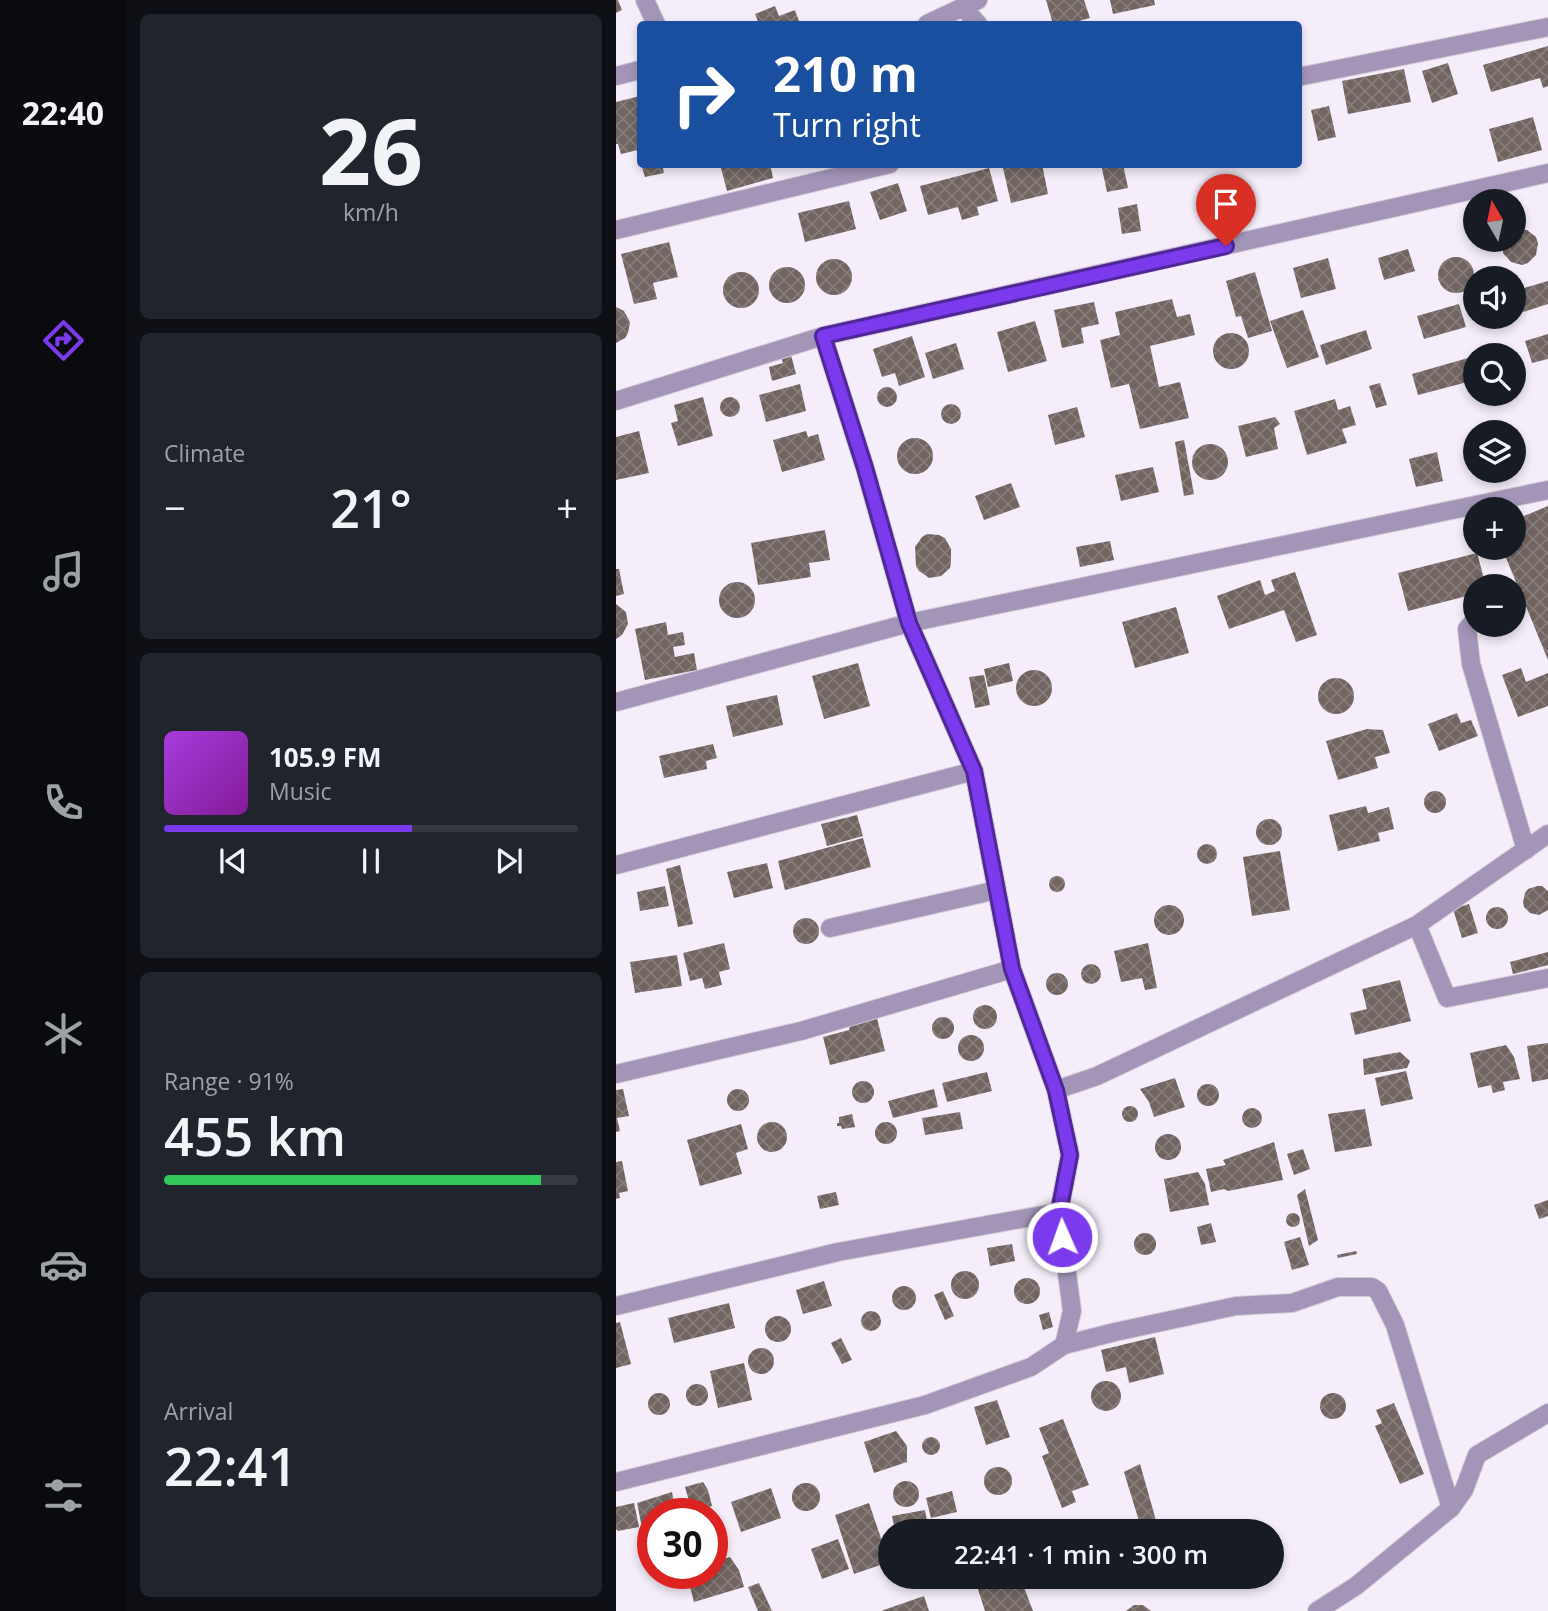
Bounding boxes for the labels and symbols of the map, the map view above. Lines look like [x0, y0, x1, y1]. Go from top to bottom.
pin [1196, 174, 1256, 246]
north arrow [1463, 189, 1526, 252]
position arrow [1025, 1200, 1099, 1274]
speed limit sign: 30 [637, 1498, 728, 1589]

